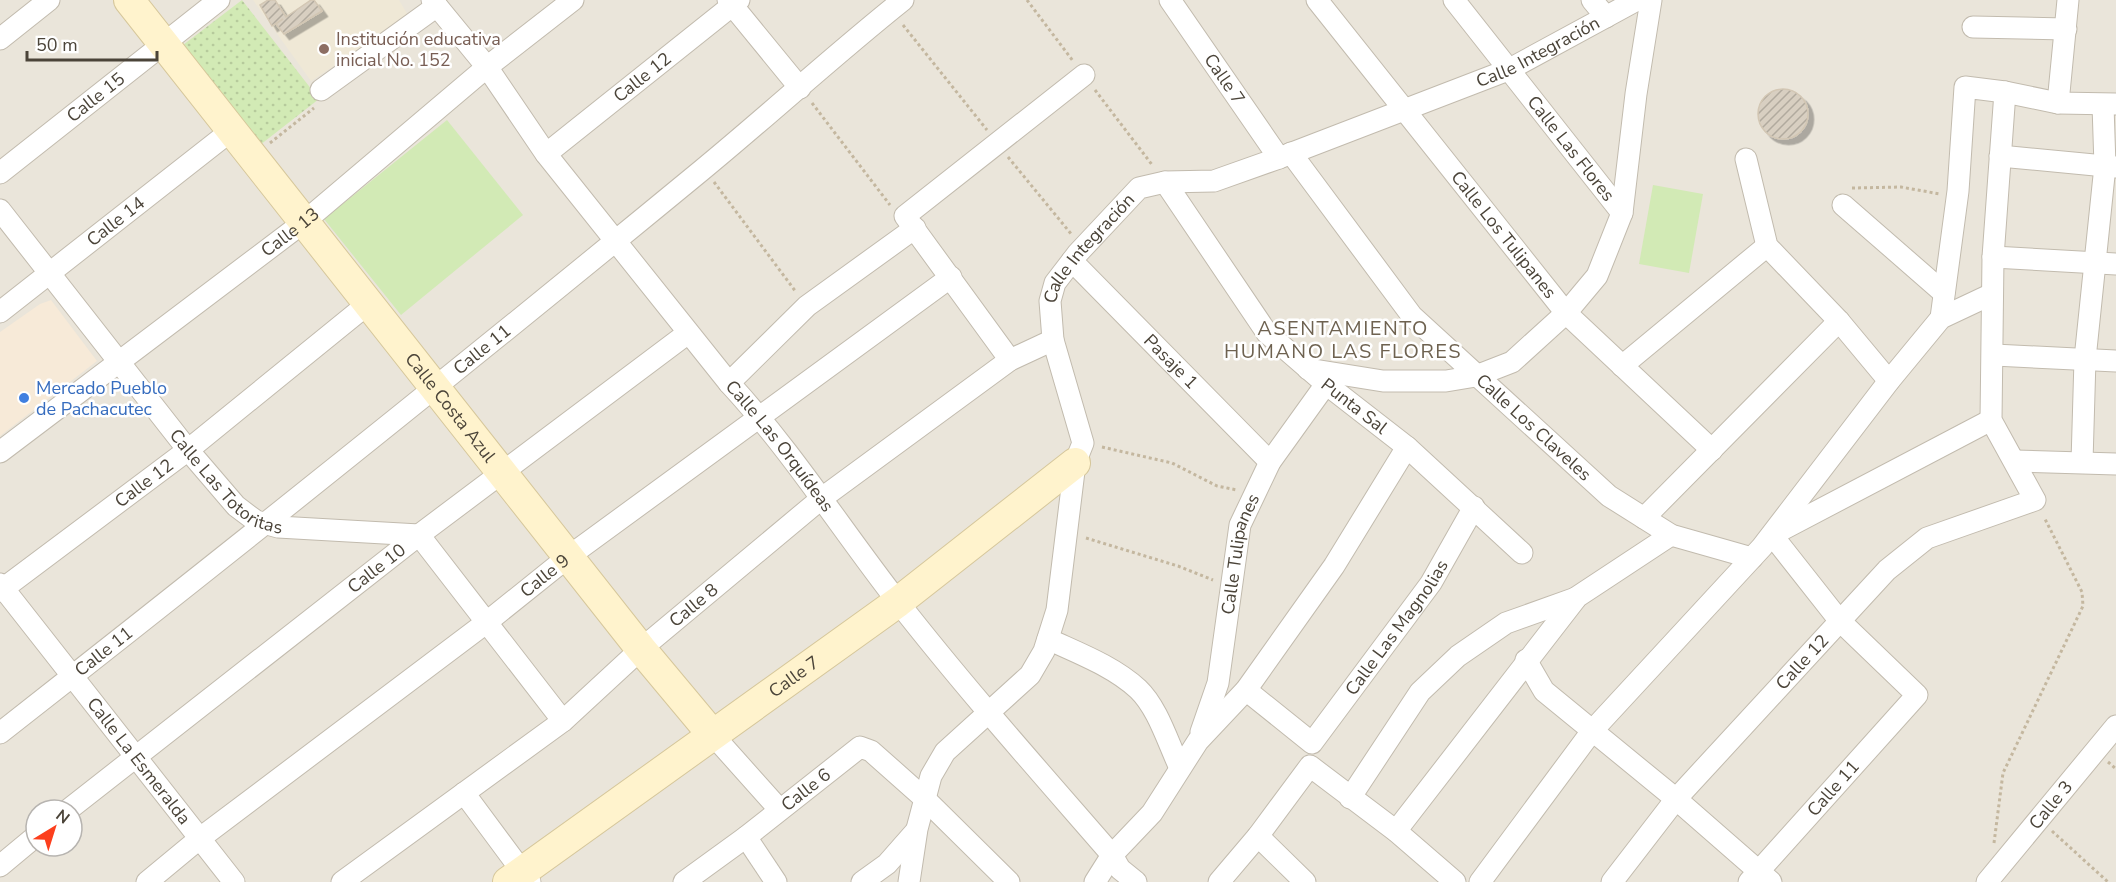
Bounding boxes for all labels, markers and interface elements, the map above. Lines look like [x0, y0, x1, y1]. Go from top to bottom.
street label: Calle Integración [1473, 10, 1604, 93]
scale bar [27, 24, 158, 62]
place label: Institución educativa inicial No. 152 [336, 27, 501, 72]
text: 50 m [36, 33, 78, 57]
marker: Institución educativa inicial No. 152 [317, 42, 331, 56]
street label: Calle 12 [608, 47, 676, 108]
street label: Calle 7 [1198, 49, 1251, 109]
street label: Calle 15 [62, 67, 130, 128]
street label: Calle Las Flores [1522, 90, 1620, 206]
street label: Calle Los Tulipanes [1446, 166, 1562, 304]
street label: Calle Integración [1038, 188, 1140, 306]
street label: Calle 14 [82, 191, 150, 252]
street label: Calle 13 [256, 202, 324, 262]
district label: ASENTAMIENTO HUMANO LAS FLORES [1224, 315, 1462, 365]
street label: Calle 11 [448, 319, 516, 380]
street label: Pasaje 1 [1139, 329, 1203, 394]
street label: Calle Costa Azul [400, 348, 502, 468]
street label: Calle Los Claveles [1471, 368, 1597, 486]
street label: Punta Sal [1316, 373, 1393, 440]
street label: Calle Las Orquídeas [720, 375, 839, 517]
place label: Mercado Pueblo de Pachacutec [36, 376, 167, 421]
marker: Mercado Pueblo de Pachacutec [17, 391, 31, 405]
street label: Calle Las Totoritas [164, 424, 283, 539]
street label: Calle 12 [110, 453, 178, 513]
street label: Calle Tulipanes [1216, 490, 1265, 616]
street label: Calle 10 [342, 538, 411, 599]
street label: Calle 9 [515, 549, 574, 603]
street label: Calle Las Magnolias [1339, 555, 1454, 700]
street label: Calle 8 [664, 578, 723, 633]
street label: Calle 11 [70, 621, 138, 682]
street label: Calle 12 [1770, 629, 1834, 695]
street label: Calle 7 [764, 650, 824, 703]
street label: Calle La Esmeralda [82, 692, 196, 829]
street label: Calle 11 [1802, 755, 1865, 822]
street label: Calle 6 [776, 763, 836, 817]
street label: Calle 3 [2023, 775, 2078, 835]
north arrow [24, 798, 84, 858]
text: N [51, 805, 74, 829]

